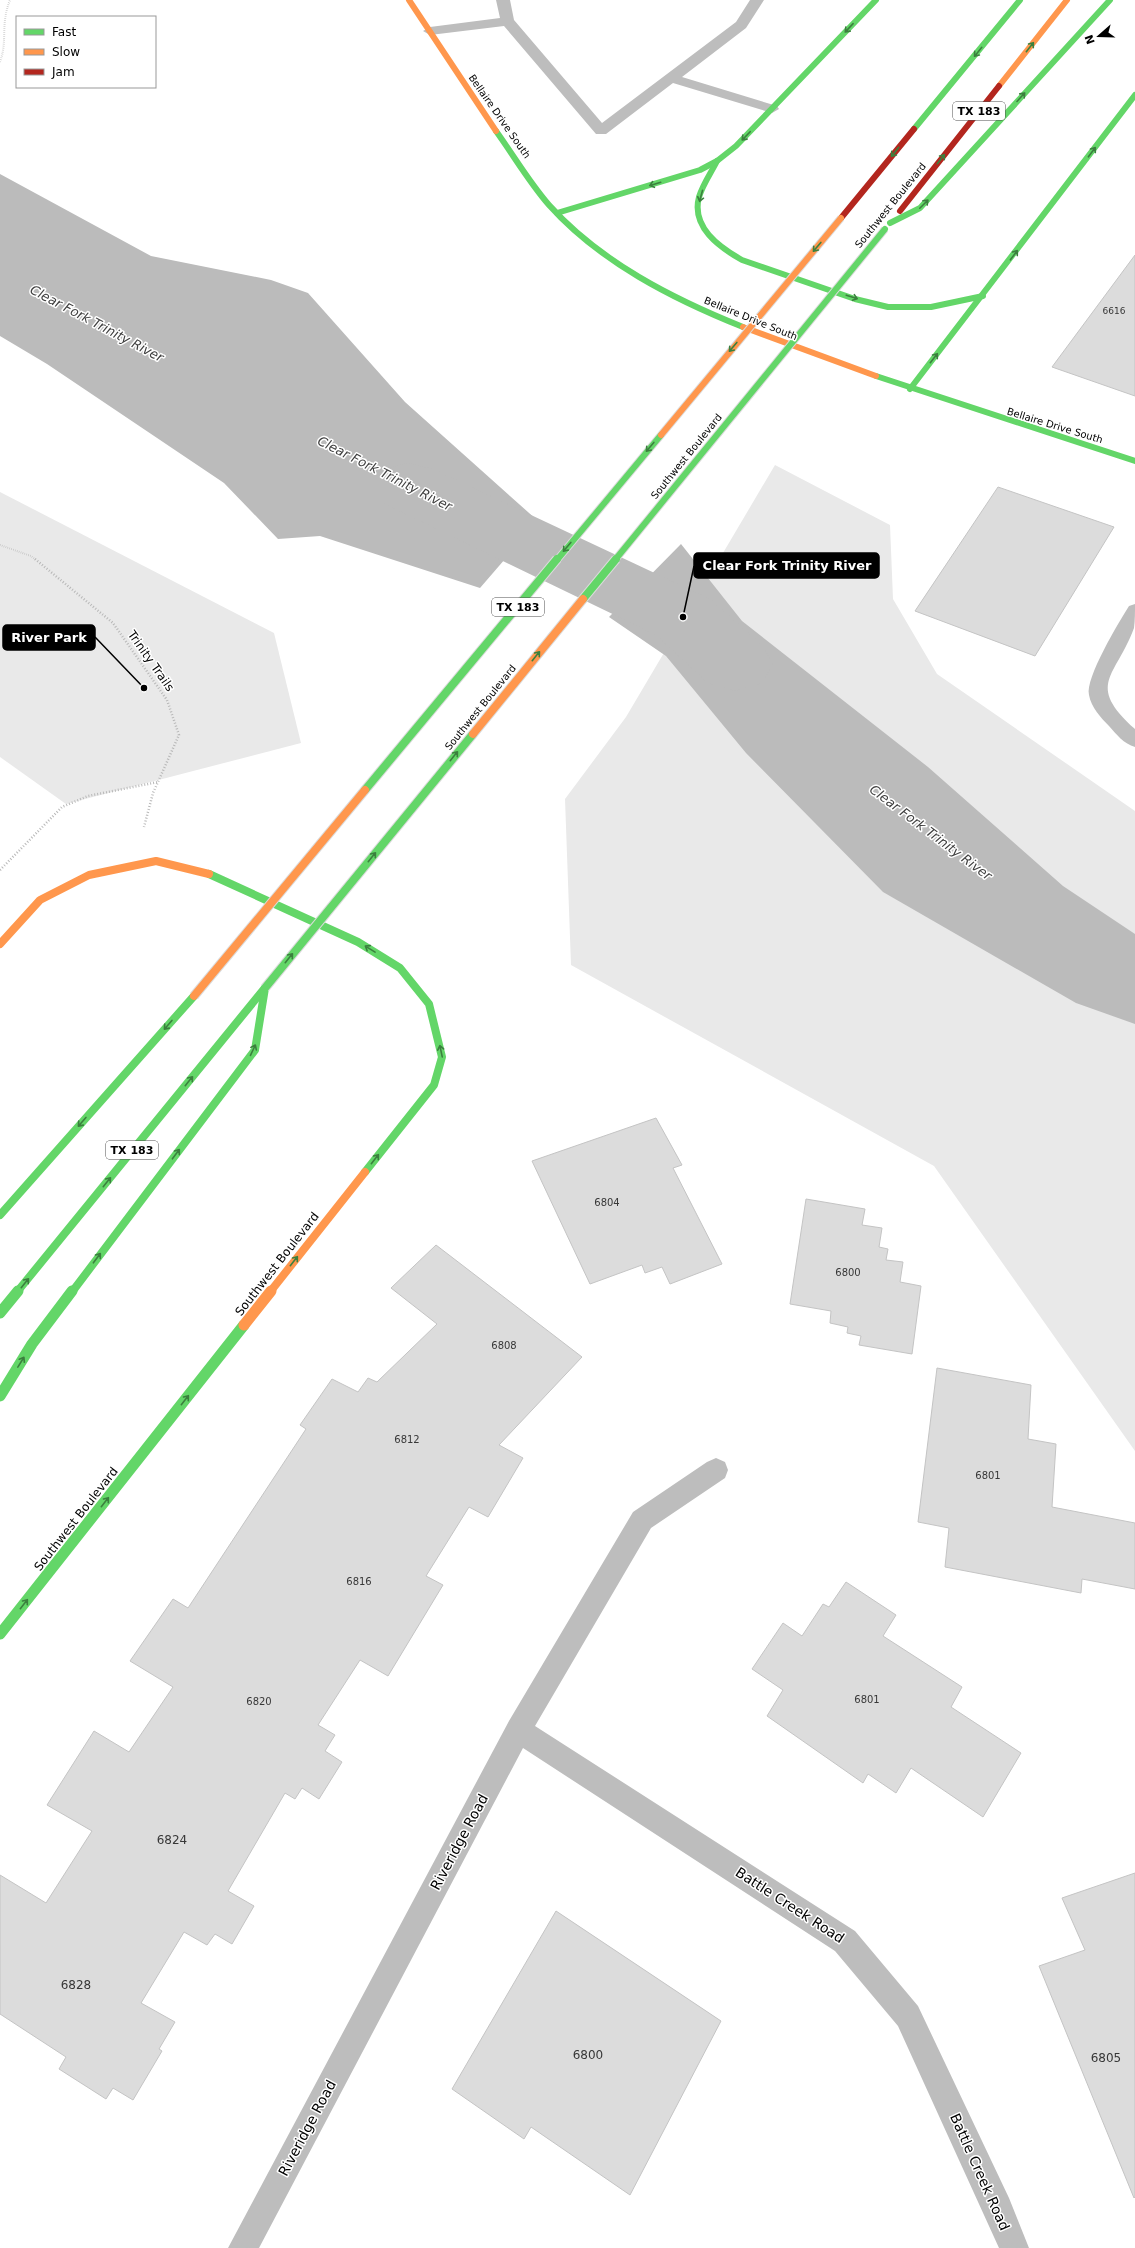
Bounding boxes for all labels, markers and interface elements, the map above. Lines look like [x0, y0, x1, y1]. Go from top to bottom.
legend [16, 16, 156, 88]
north arrow [1079, 16, 1119, 56]
one-way arrow [844, 23, 854, 33]
text: Fast [52, 25, 76, 39]
text: N [1082, 33, 1098, 46]
one-way arrow [1026, 41, 1034, 52]
text: Slow [52, 45, 80, 59]
one-way arrow [973, 46, 982, 57]
text: Jam [51, 65, 75, 79]
street label: Bellaire Drive South [467, 72, 533, 160]
one-way arrow [1016, 92, 1025, 103]
road number: TX 183 [953, 102, 1005, 120]
one-way arrow [741, 131, 750, 141]
one-way arrow [1088, 146, 1096, 157]
one-way arrow [891, 147, 900, 158]
one-way arrow [936, 154, 945, 165]
street label: Southwest Boulevard [853, 161, 928, 250]
one-way arrow [649, 181, 661, 189]
one-way arrow [697, 189, 704, 202]
one-way arrow [919, 199, 929, 209]
one-way arrow [812, 242, 821, 253]
one-way arrow [1009, 250, 1018, 261]
water label: Clear Fork Trinity River [27, 282, 167, 366]
one-way arrow [846, 294, 859, 301]
street label: Bellaire Drive South [703, 295, 799, 342]
house number: 6616 [1103, 306, 1126, 316]
one-way arrow [729, 342, 738, 353]
one-way arrow [930, 353, 939, 364]
street label: Bellaire Drive South [1006, 406, 1104, 445]
street label: Southwest Boulevard [649, 412, 724, 501]
water label: Clear Fork Trinity River [315, 433, 456, 515]
one-way arrow [646, 442, 655, 453]
one-way arrow [563, 542, 572, 553]
callout: Clear Fork Trinity River [694, 553, 879, 578]
text: Clear Fork Trinity River [703, 558, 872, 573]
road number: TX 183 [492, 598, 544, 616]
callout: River Park [3, 625, 95, 650]
street label: Trinity Trails [124, 627, 177, 694]
text: River Park [11, 630, 87, 645]
one-way arrow [532, 650, 541, 661]
street label: Southwest Boulevard [443, 663, 518, 752]
one-way arrow [450, 751, 458, 762]
water label: Clear Fork Trinity River [867, 782, 996, 884]
one-way arrow [367, 852, 376, 863]
one-way arrow [365, 945, 376, 953]
one-way arrow [285, 952, 294, 963]
one-way arrow [163, 1020, 173, 1030]
one-way arrow [250, 1044, 257, 1056]
one-way arrow [436, 1045, 444, 1058]
one-way arrow [184, 1076, 193, 1086]
one-way arrow [77, 1117, 87, 1127]
road number: TX 183 [106, 1141, 158, 1159]
one-way arrow [172, 1149, 180, 1160]
one-way arrow [371, 1154, 379, 1165]
one-way arrow [102, 1176, 111, 1187]
house number: 6804 [594, 1197, 620, 1208]
street label: Southwest Boulevard [232, 1209, 322, 1319]
one-way arrow [93, 1252, 102, 1263]
one-way arrow [290, 1256, 299, 1267]
house number: 6800 [835, 1267, 861, 1278]
one-way arrow [20, 1277, 29, 1288]
house number: 6808 [491, 1340, 517, 1351]
one-way arrow [17, 1356, 25, 1368]
one-way arrow [181, 1394, 189, 1405]
house number: 6812 [394, 1434, 420, 1445]
street label: Southwest Boulevard [31, 1464, 121, 1574]
house number: 6801 [975, 1470, 1001, 1481]
one-way arrow [100, 1496, 109, 1507]
house number: 6816 [346, 1576, 372, 1587]
one-way arrow [20, 1598, 28, 1609]
house number: 6801 [854, 1694, 880, 1705]
house number: 6820 [246, 1696, 272, 1707]
street label: Riveridge Road [427, 1791, 491, 1893]
house number: 6824 [157, 1833, 187, 1847]
street label: Battle Creek Road [733, 1864, 847, 1946]
house number: 6828 [61, 1978, 91, 1992]
house number: 6800 [573, 2048, 603, 2062]
house number: 6805 [1091, 2051, 1121, 2065]
street label: Riveridge Road [275, 2077, 339, 2179]
street label: Battle Creek Road [947, 2111, 1013, 2233]

